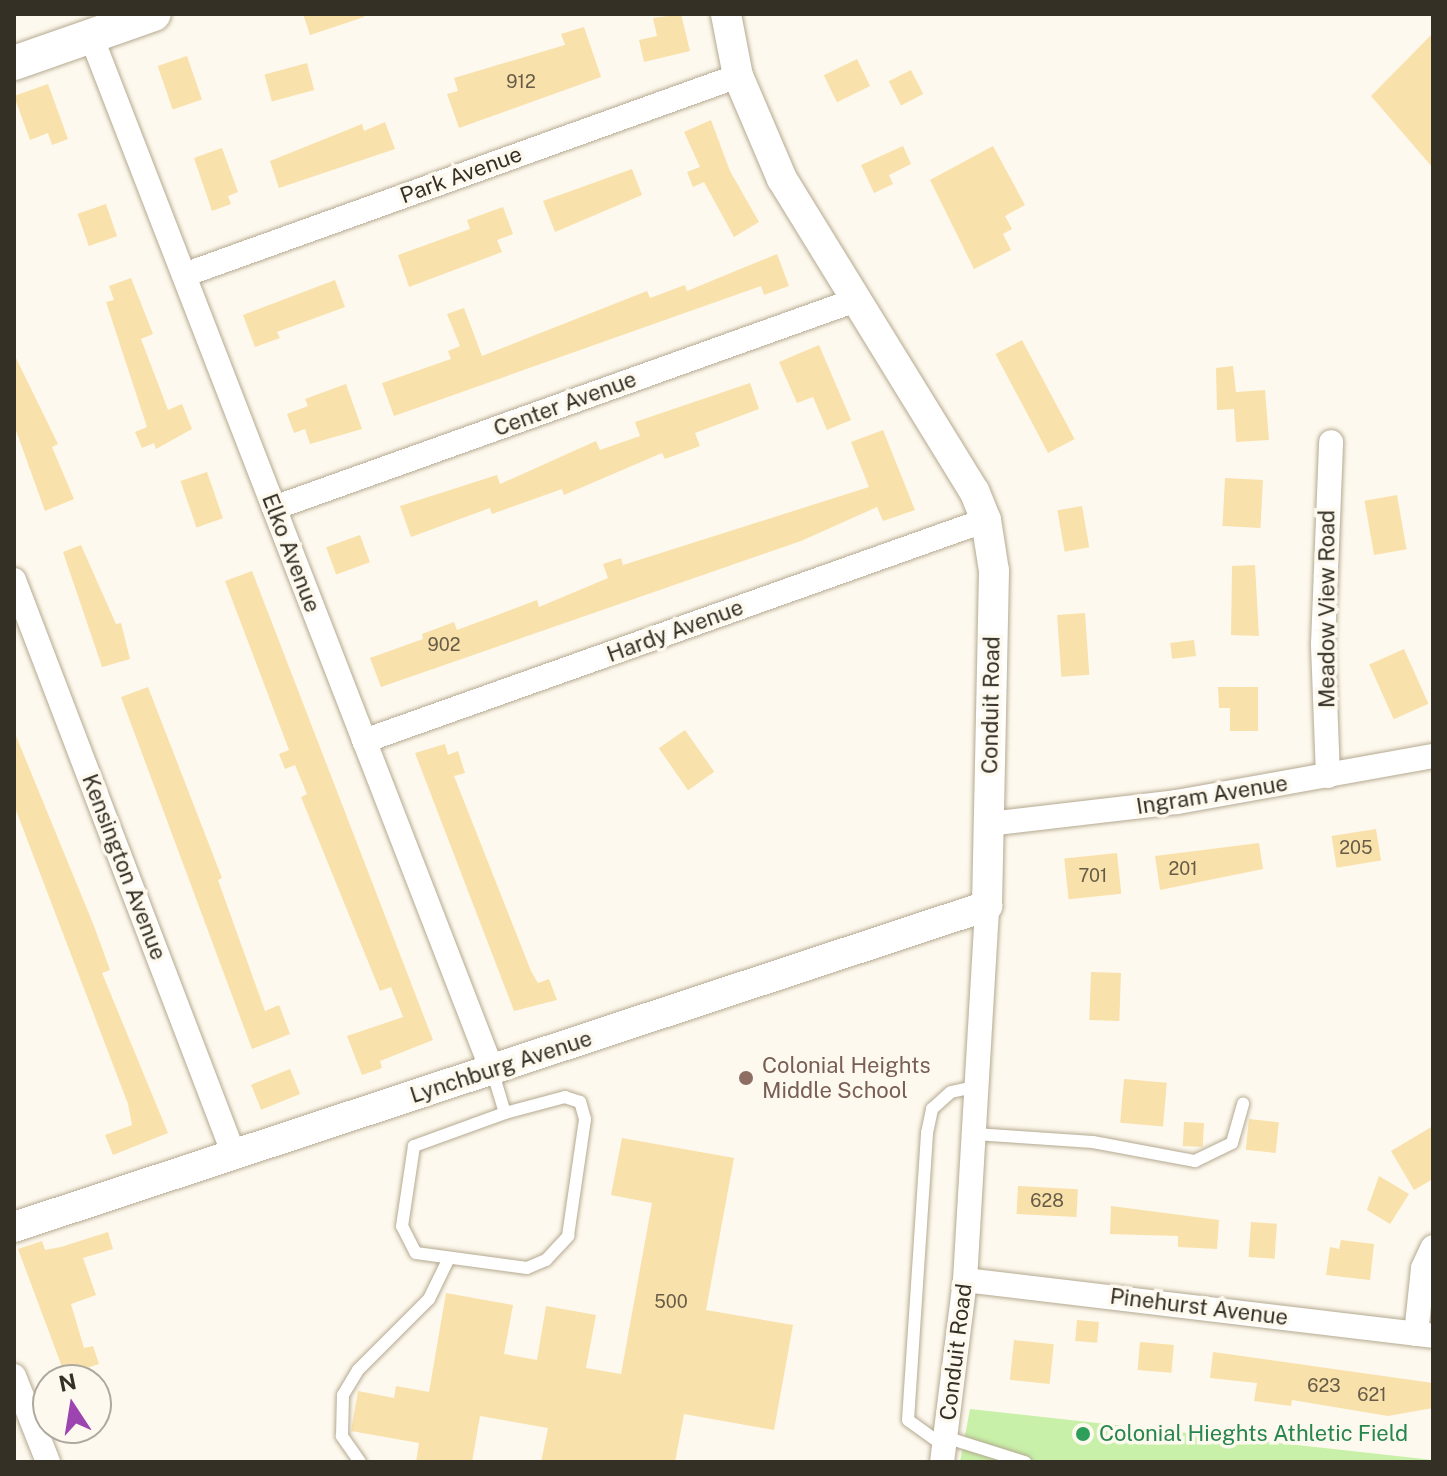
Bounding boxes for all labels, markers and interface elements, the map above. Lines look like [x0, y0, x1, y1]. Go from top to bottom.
house number: 912 [506, 71, 536, 93]
street label: Park Avenue [396, 141, 526, 209]
street label: Center Avenue [490, 366, 640, 442]
street label: Elko Avenue [256, 490, 326, 616]
street label: Meadow View Road [1314, 510, 1340, 708]
street label: Hardy Avenue [603, 594, 747, 668]
house number: 902 [428, 634, 460, 656]
street label: Conduit Road [977, 636, 1005, 774]
street label: Kensington Avenue [76, 770, 172, 964]
street label: Ingram Avenue [1134, 770, 1290, 820]
house number: 205 [1339, 837, 1373, 859]
house number: 201 [1168, 858, 1198, 880]
house number: 701 [1079, 865, 1107, 887]
street label: Lynchburg Avenue [407, 1025, 595, 1109]
place label: Colonial Heights Middle School [762, 1052, 931, 1104]
marker: Colonial Heights Middle School [737, 1069, 755, 1087]
house number: 628 [1030, 1190, 1064, 1212]
street label: Conduit Road [935, 1282, 977, 1422]
street label: Pinehurst Avenue [1108, 1283, 1290, 1331]
house number: 500 [654, 1291, 688, 1313]
north arrow [32, 1364, 112, 1444]
text: N [56, 1368, 79, 1397]
house number: 623 [1307, 1375, 1341, 1397]
house number: 621 [1357, 1384, 1387, 1406]
place label: Colonial Hieghts Athletic Field [1099, 1421, 1408, 1447]
marker: Colonial Hieghts Athletic Field [1074, 1425, 1092, 1443]

